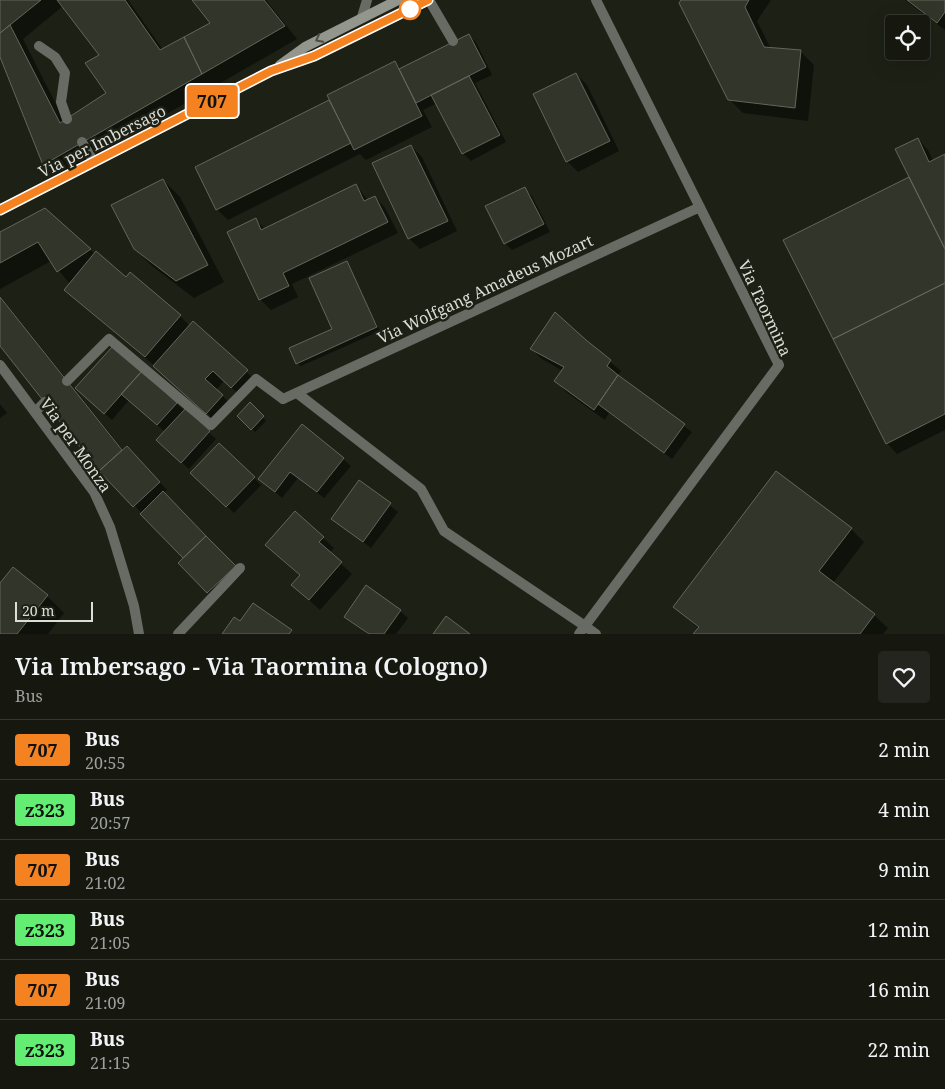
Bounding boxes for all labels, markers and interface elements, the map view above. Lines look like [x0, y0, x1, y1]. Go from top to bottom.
unlabelled marker [399, 0, 421, 20]
map controls [885, 15, 930, 60]
button: locate [885, 15, 930, 60]
one-way arrow [315, 33, 324, 43]
line badge: 707 [183, 85, 241, 117]
text: 707 [197, 89, 227, 113]
street label: Via per Imbersago [35, 99, 169, 183]
street label: Via Wolfgang Amadeus Mozart [374, 229, 597, 349]
street label: Via Taormina [733, 256, 797, 360]
street label: Via per Monza [35, 393, 117, 497]
scale bar [15, 599, 92, 622]
text: 20 m [22, 601, 55, 620]
text: Via Imbersago - Via Taormina (Cologno) [15, 649, 488, 682]
button: heart [878, 651, 930, 703]
text: Bus [15, 685, 43, 707]
text: Bus [85, 726, 120, 752]
text: 2 min [878, 737, 930, 763]
text: 707 [27, 738, 58, 762]
text: 20:55 [85, 752, 125, 774]
text: Bus [90, 786, 125, 812]
text: 4 min [878, 797, 930, 823]
text: z323 [25, 798, 65, 822]
text: 20:57 [90, 812, 130, 834]
text: Bus [85, 846, 120, 872]
text: 9 min [878, 857, 930, 883]
text: 707 [27, 858, 58, 882]
text: 21:02 [85, 872, 125, 894]
text: Bus [90, 906, 125, 932]
text: 12 min [868, 917, 930, 943]
text: z323 [25, 918, 65, 942]
text: 21:05 [90, 932, 130, 954]
text: Bus [85, 966, 120, 992]
text: 16 min [868, 977, 930, 1003]
text: 707 [27, 978, 58, 1002]
text: 21:09 [85, 992, 125, 1014]
text: Bus [90, 1026, 125, 1052]
text: 22 min [868, 1037, 930, 1063]
text: z323 [25, 1038, 65, 1062]
text: 21:15 [90, 1052, 130, 1074]

